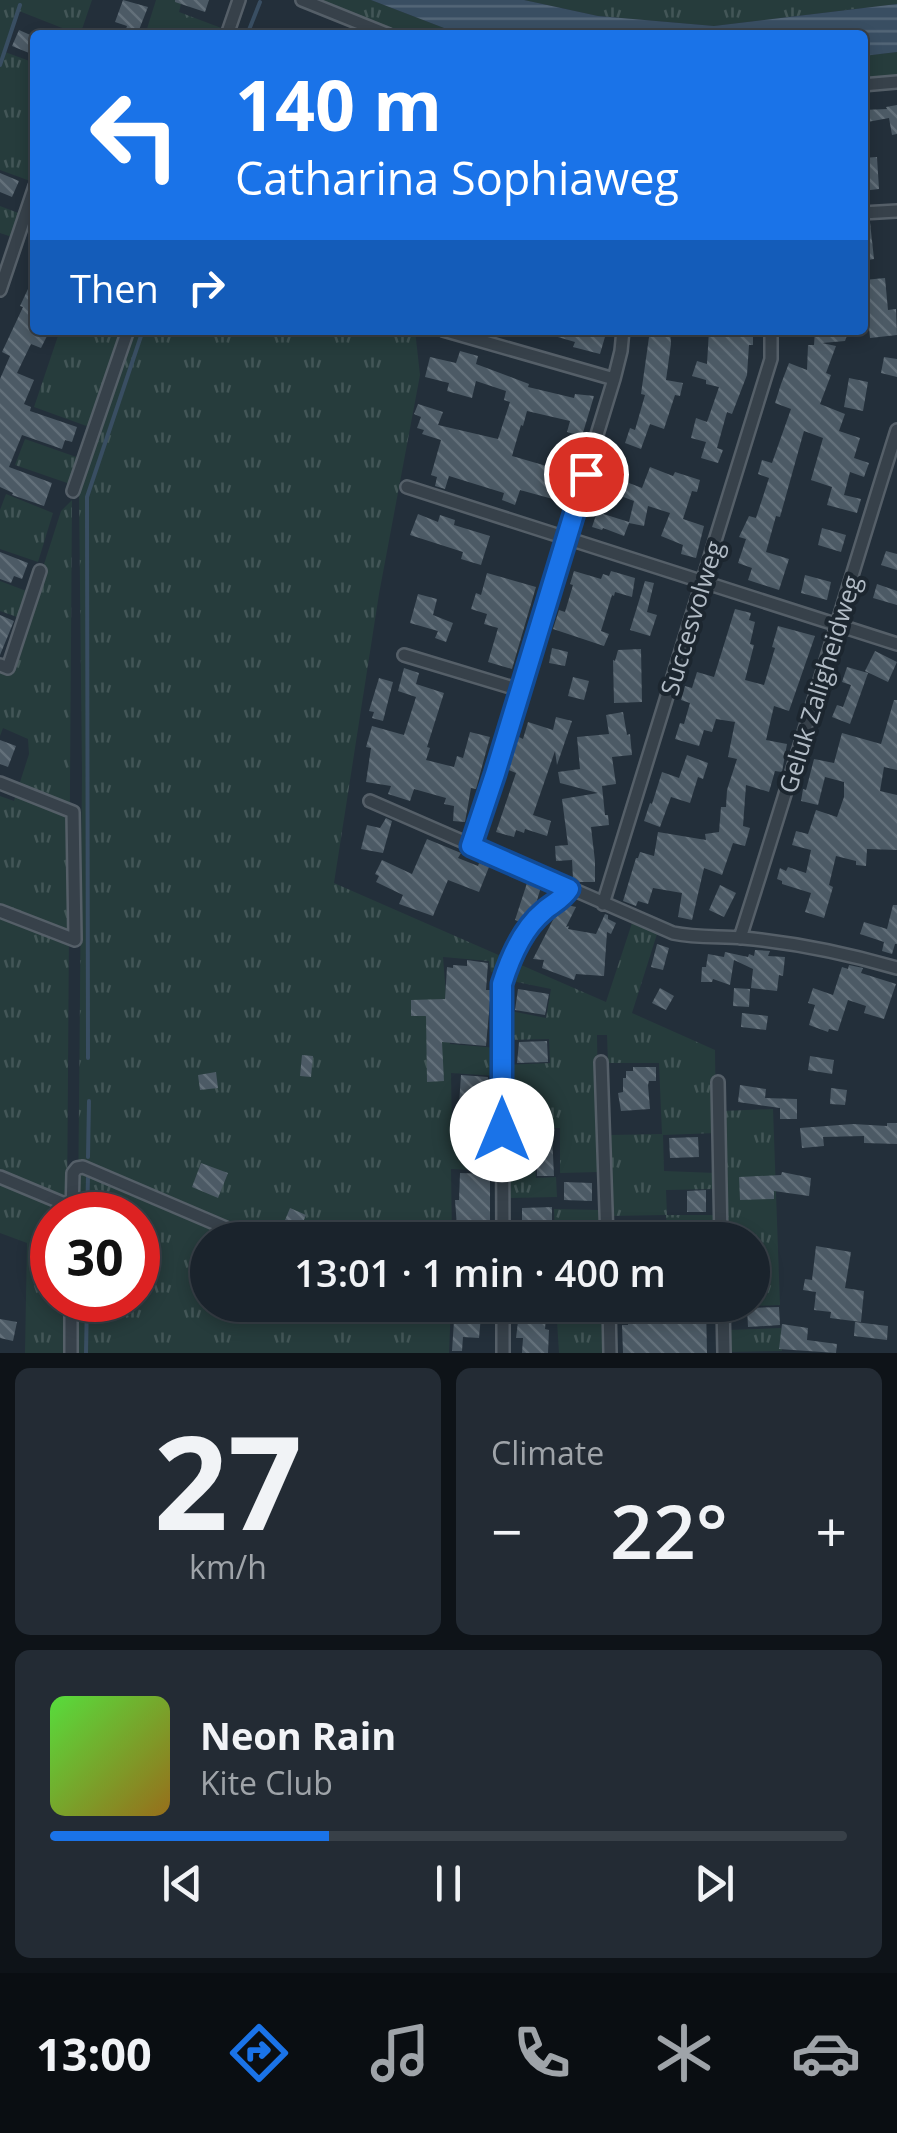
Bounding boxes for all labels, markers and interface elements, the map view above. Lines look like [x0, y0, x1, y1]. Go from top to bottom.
text: 140 m [235, 56, 442, 152]
icon: left [70, 70, 200, 200]
text: Catharina Sophiaweg [235, 147, 679, 208]
icon: right [179, 260, 234, 315]
text: Then [70, 262, 159, 314]
pin [544, 432, 629, 517]
icon: arrive [559, 447, 614, 502]
street label: Succesvolweg [651, 536, 731, 699]
street label: Geluk Zaligheidweg [770, 571, 868, 797]
position arrow [450, 1078, 554, 1182]
speed limit sign: 30 [30, 1192, 160, 1322]
text: 13:01 · 1 min · 400 m [294, 1246, 666, 1298]
text: 27 [154, 1391, 302, 1568]
text: Climate [491, 1431, 604, 1474]
text: 22° [610, 1479, 728, 1581]
text: − [491, 1493, 522, 1568]
text: + [816, 1493, 847, 1568]
text: km/h [189, 1545, 267, 1588]
text: Neon Rain [200, 1709, 396, 1761]
text: Kite Club [200, 1761, 333, 1804]
icon: previous [155, 1856, 210, 1911]
icon: pause [421, 1856, 476, 1911]
icon: next [687, 1856, 742, 1911]
icon: directions [224, 2018, 294, 2088]
icon: music [365, 2018, 435, 2088]
icon: phone [507, 2018, 577, 2088]
icon: climate [649, 2018, 719, 2088]
icon: car [791, 2018, 861, 2088]
text: 13:00 [36, 2023, 152, 2084]

